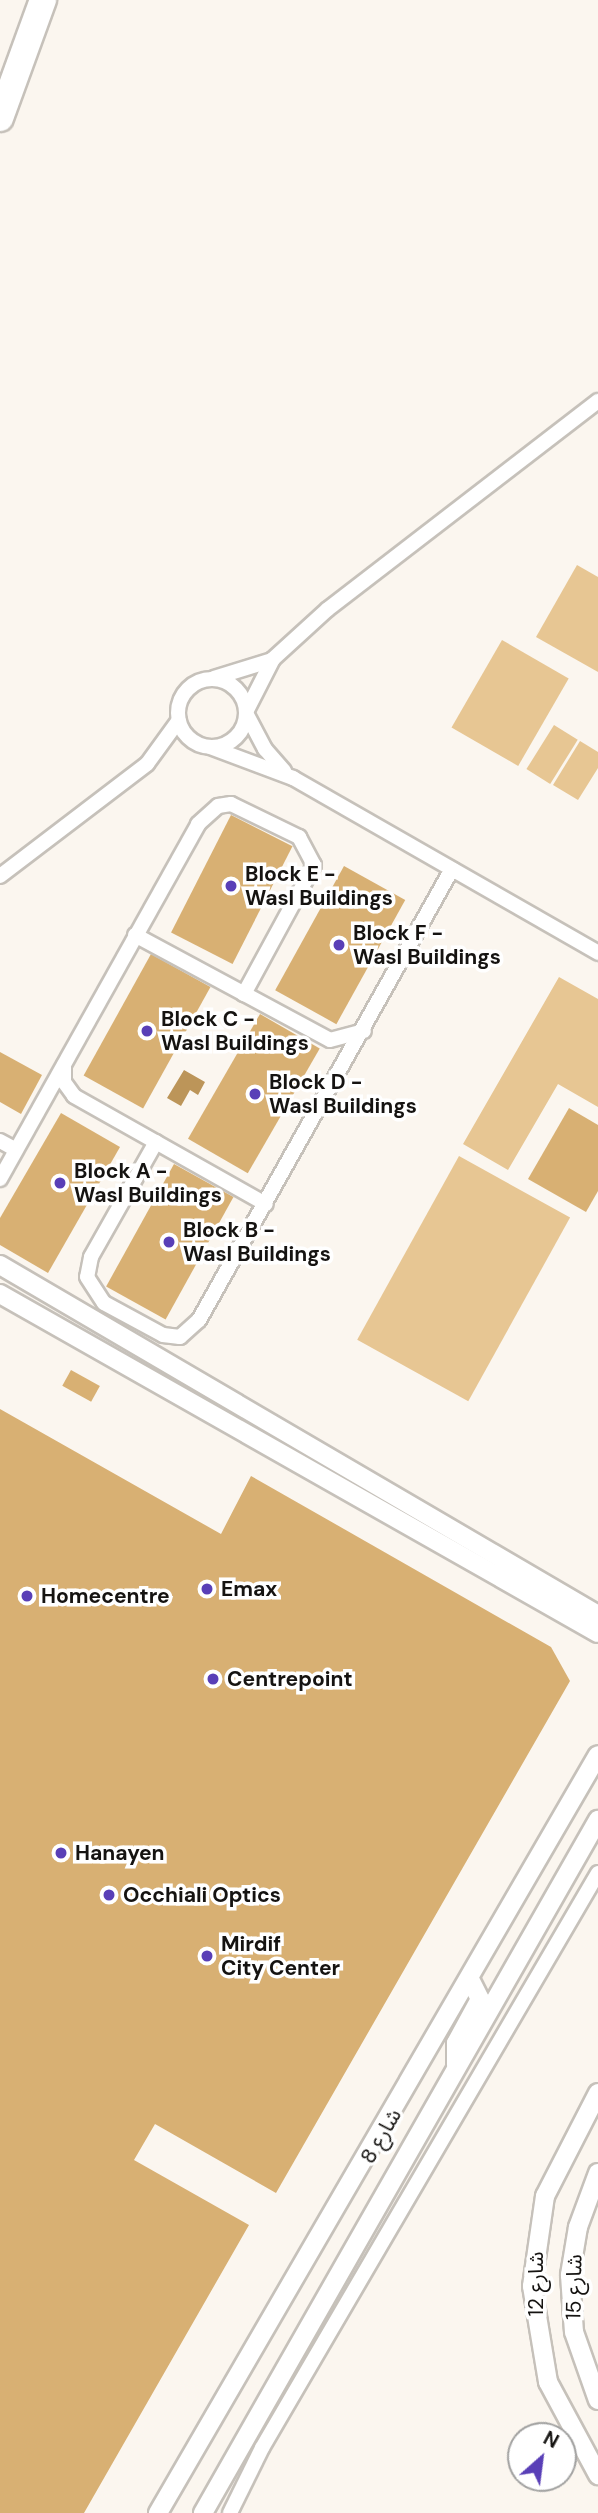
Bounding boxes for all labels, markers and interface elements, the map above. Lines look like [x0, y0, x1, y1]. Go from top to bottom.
place label: Block E - Wasl Buildings [245, 861, 393, 911]
marker: Block E - Wasl Buildings [223, 878, 239, 894]
place label: Block F - Wasl Buildings [353, 920, 501, 970]
marker: Block F - Wasl Buildings [331, 937, 347, 953]
place label: Block C - Wasl Buildings [161, 1006, 309, 1056]
marker: Block C - Wasl Buildings [139, 1023, 155, 1039]
place label: Block D - Wasl Buildings [269, 1069, 417, 1119]
marker: Block D - Wasl Buildings [247, 1086, 263, 1102]
place label: Block A - Wasl Buildings [74, 1158, 222, 1208]
marker: Block A - Wasl Buildings [52, 1175, 68, 1191]
place label: Block B - Wasl Buildings [183, 1217, 331, 1267]
marker: Block B - Wasl Buildings [161, 1234, 177, 1250]
place label: Emax [221, 1576, 277, 1602]
marker: Emax [199, 1581, 215, 1597]
place label: Homecentre [41, 1583, 170, 1609]
marker: Homecentre [19, 1588, 35, 1604]
place label: Centrepoint [227, 1666, 353, 1692]
marker: Centrepoint [205, 1671, 221, 1687]
place label: Hanayen [75, 1840, 165, 1866]
marker: Hanayen [53, 1845, 69, 1861]
place label: Occhiali Optics [123, 1882, 281, 1908]
marker: Occhiali Optics [101, 1887, 117, 1903]
place label: Mirdif City Center [221, 1931, 340, 1981]
marker: Mirdif City Center [199, 1948, 215, 1964]
street label: شارع 8 [355, 2104, 407, 2168]
street label: شارع 12 [523, 2251, 549, 2317]
street label: شارع 15 [561, 2254, 587, 2320]
north arrow [507, 2422, 577, 2492]
text: N [539, 2425, 563, 2454]

